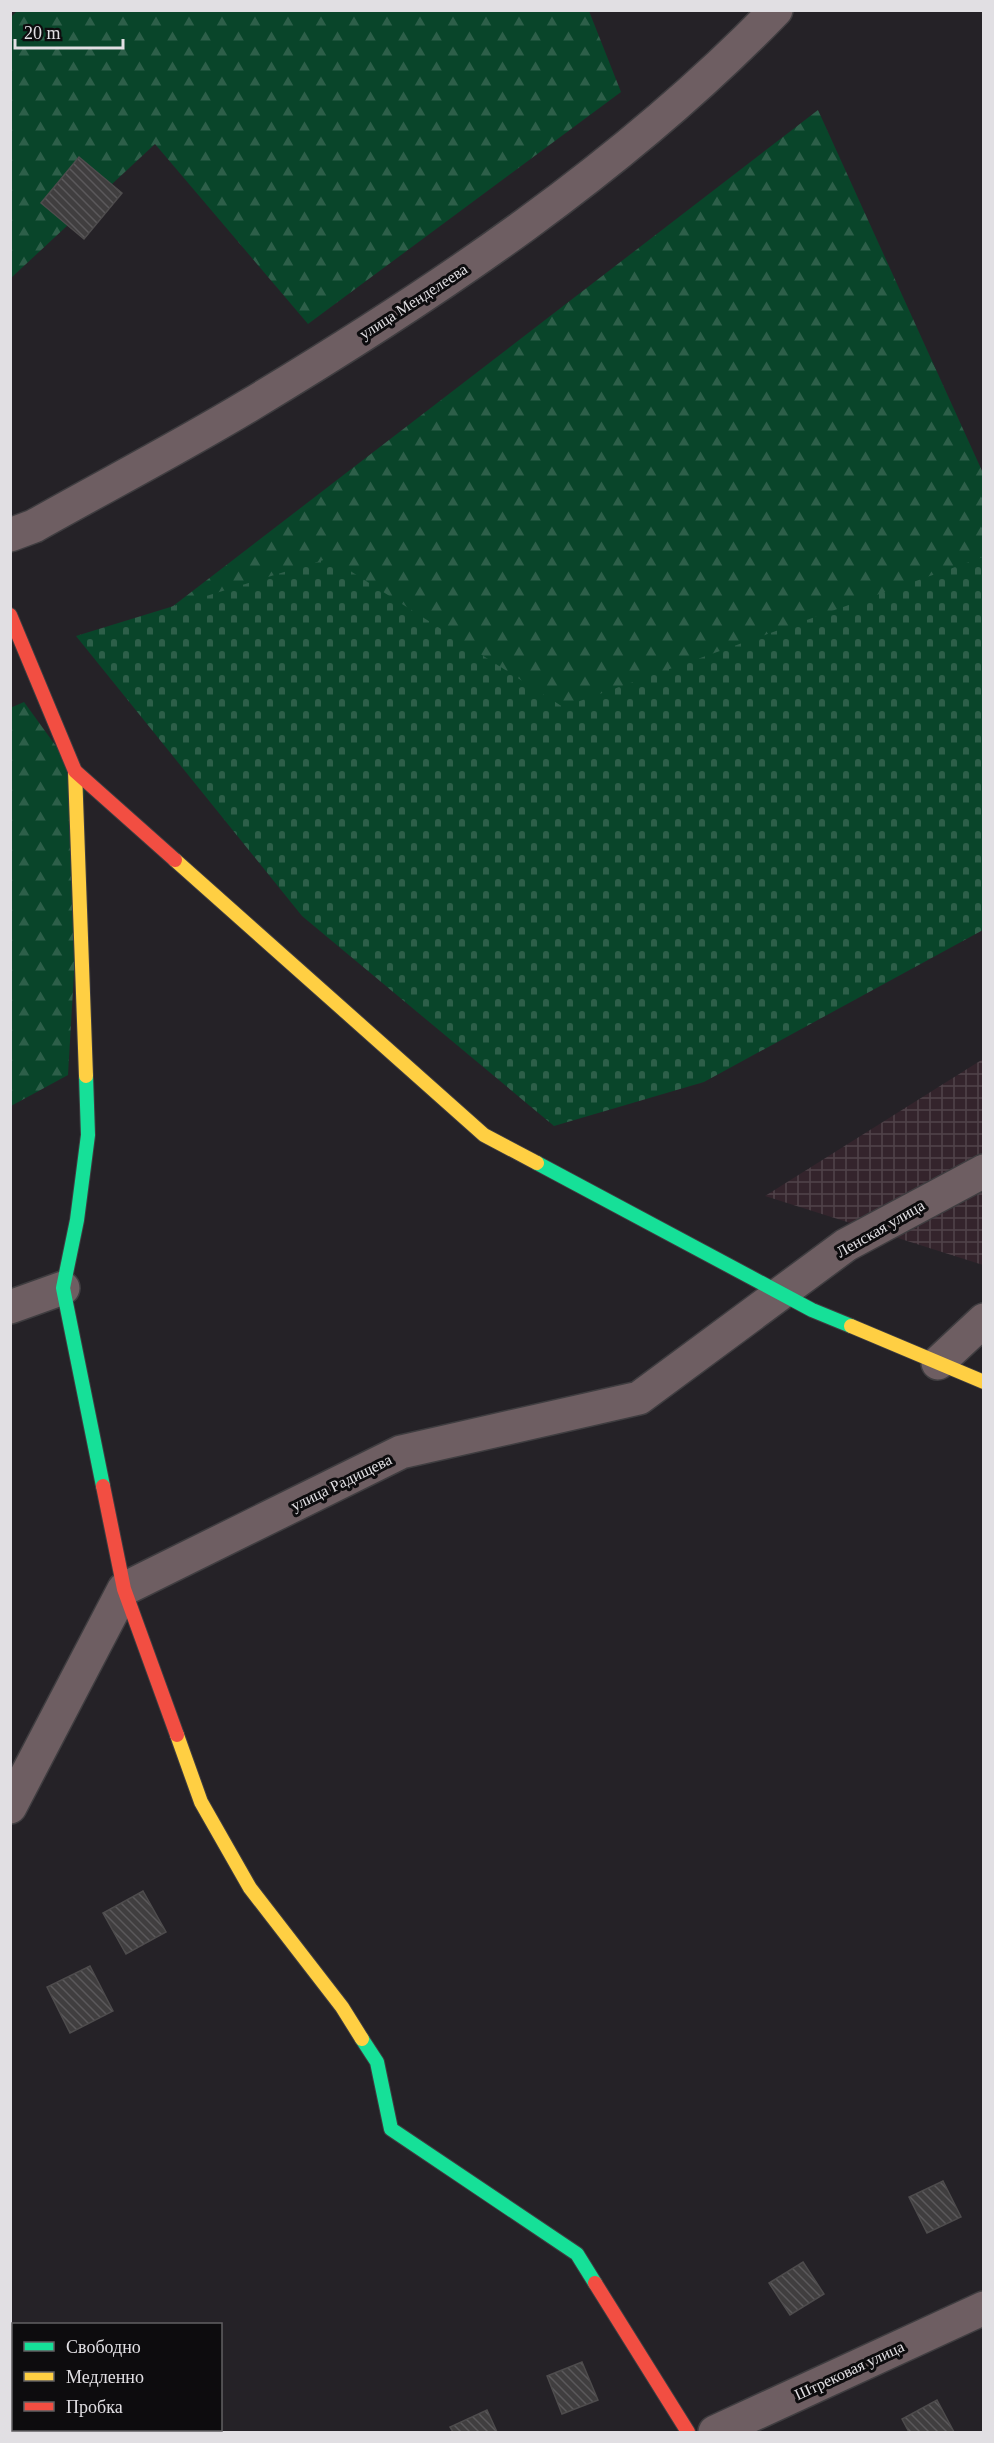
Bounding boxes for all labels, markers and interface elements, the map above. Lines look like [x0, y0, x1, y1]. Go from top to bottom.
scale bar [15, 12, 123, 50]
text: 20 m [24, 23, 61, 43]
street label: улица Менделеева [356, 260, 471, 343]
street label: Ленская улица [833, 1196, 928, 1261]
street label: улица Радищева [288, 1451, 395, 1515]
legend [12, 2323, 222, 2431]
text: Свободно [66, 2337, 141, 2357]
street label: Штрековая улица [792, 2338, 907, 2404]
text: Медленно [66, 2367, 144, 2387]
text: Пробка [66, 2397, 123, 2417]

